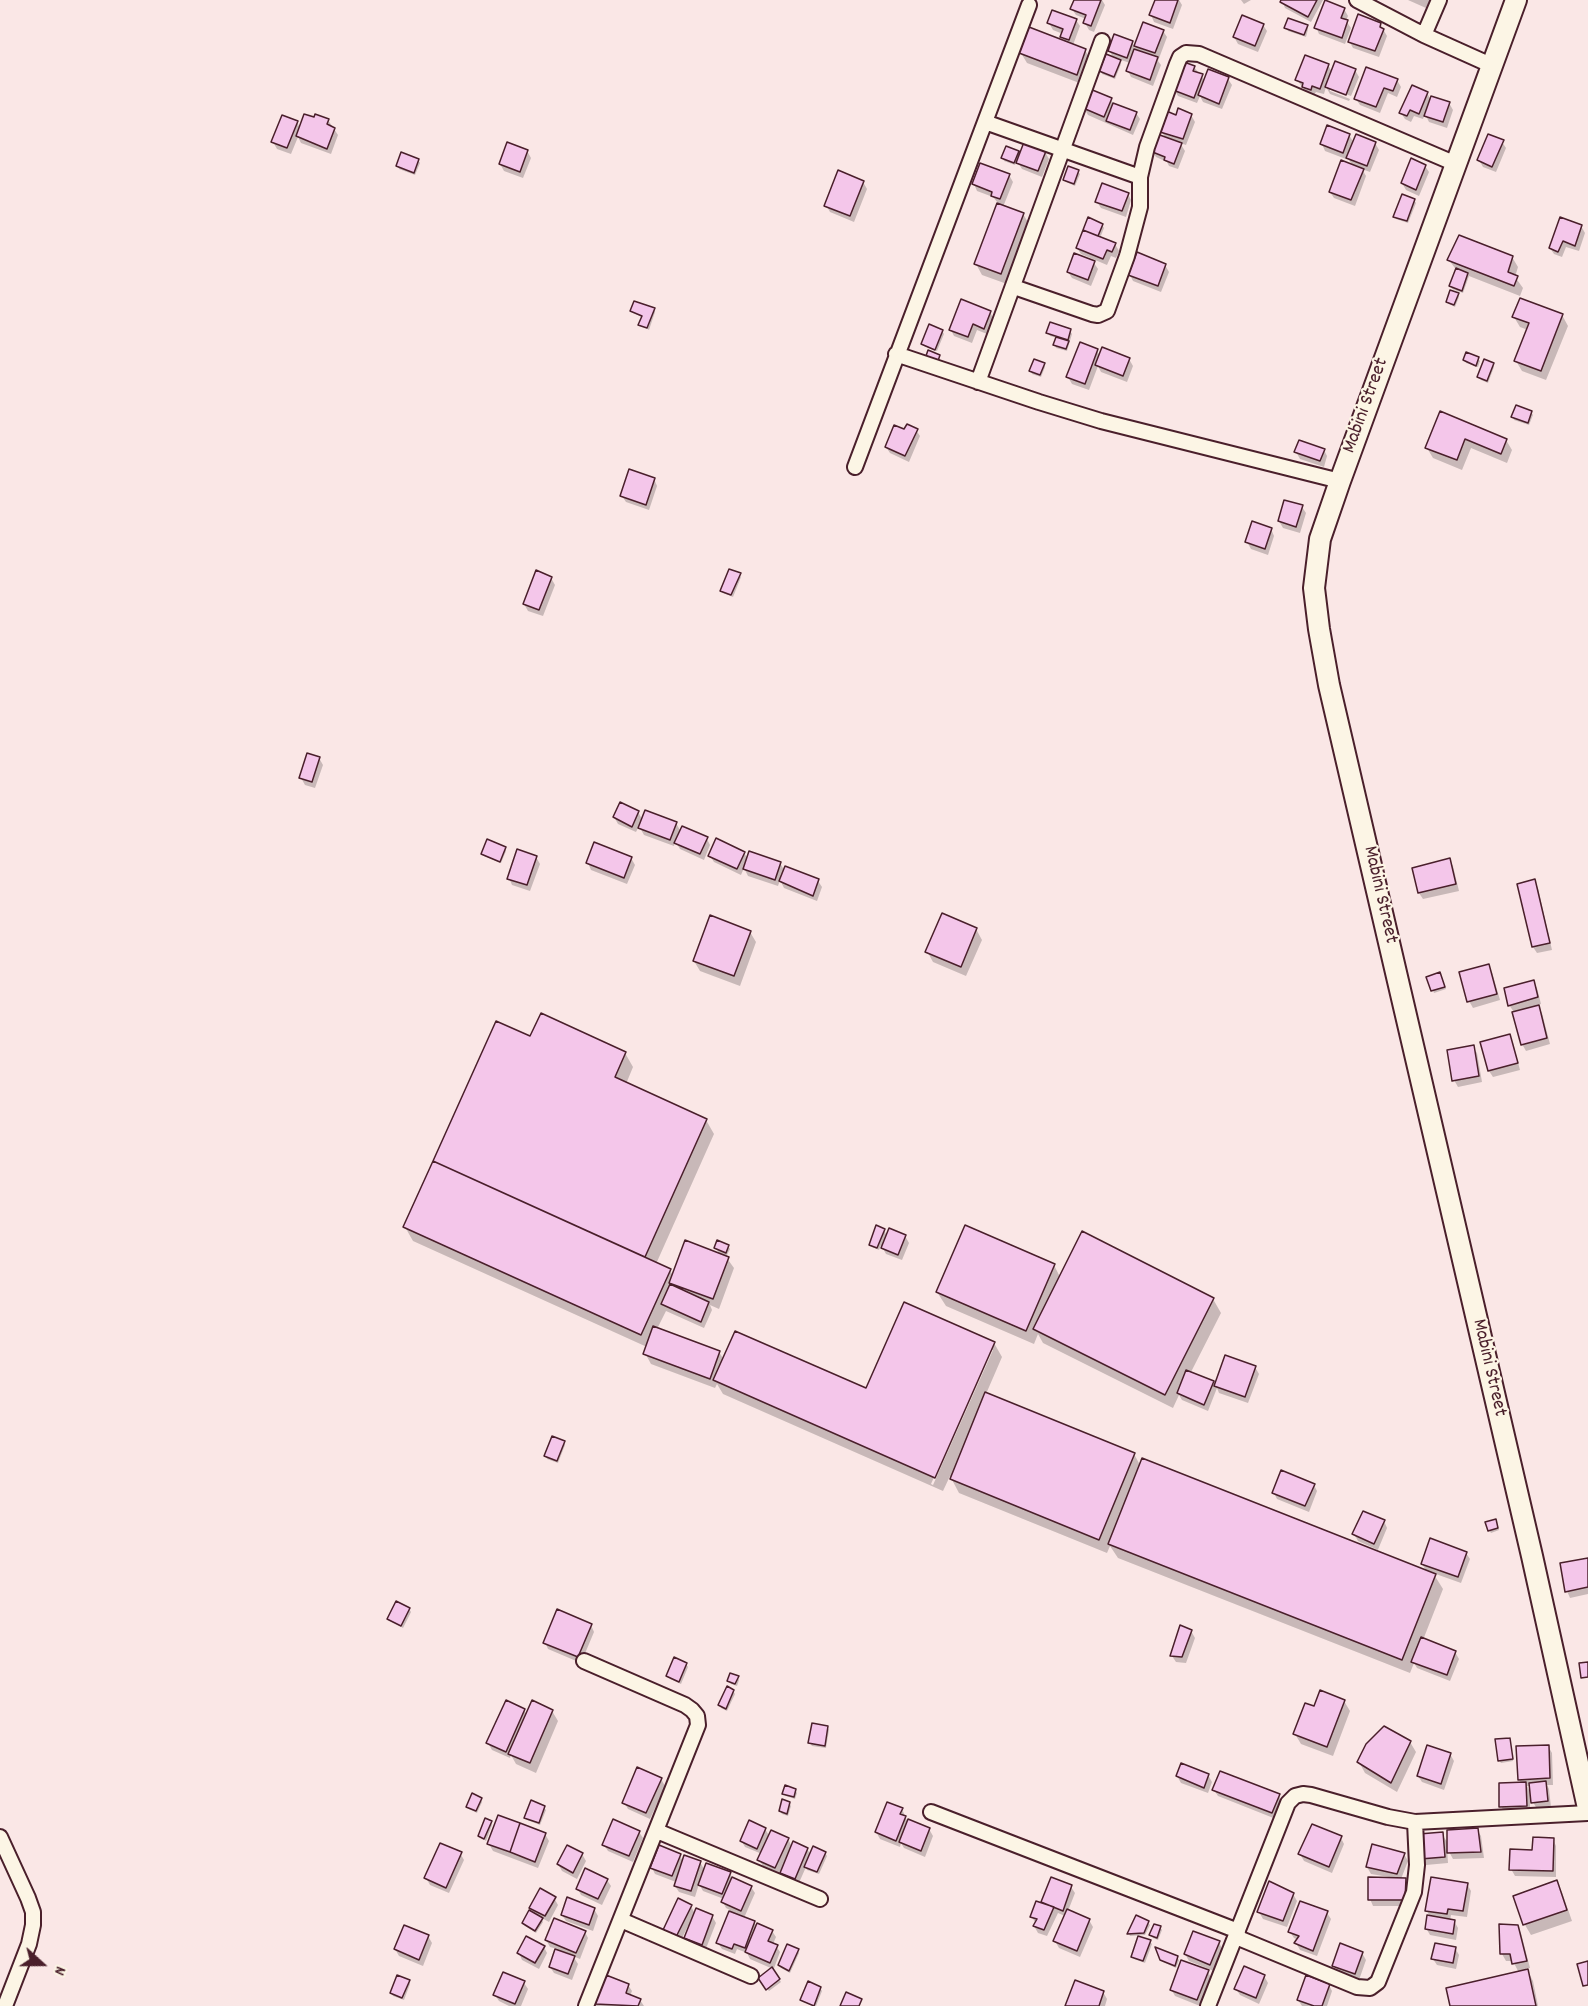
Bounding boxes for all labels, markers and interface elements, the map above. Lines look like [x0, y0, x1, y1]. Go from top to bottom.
street label: Mabini Street [1339, 355, 1395, 457]
street label: Mabini Street [1356, 844, 1402, 946]
street label: Mabini Street [1465, 1317, 1511, 1419]
north arrow [12, 1934, 72, 1994]
text: N [47, 1963, 71, 1978]

